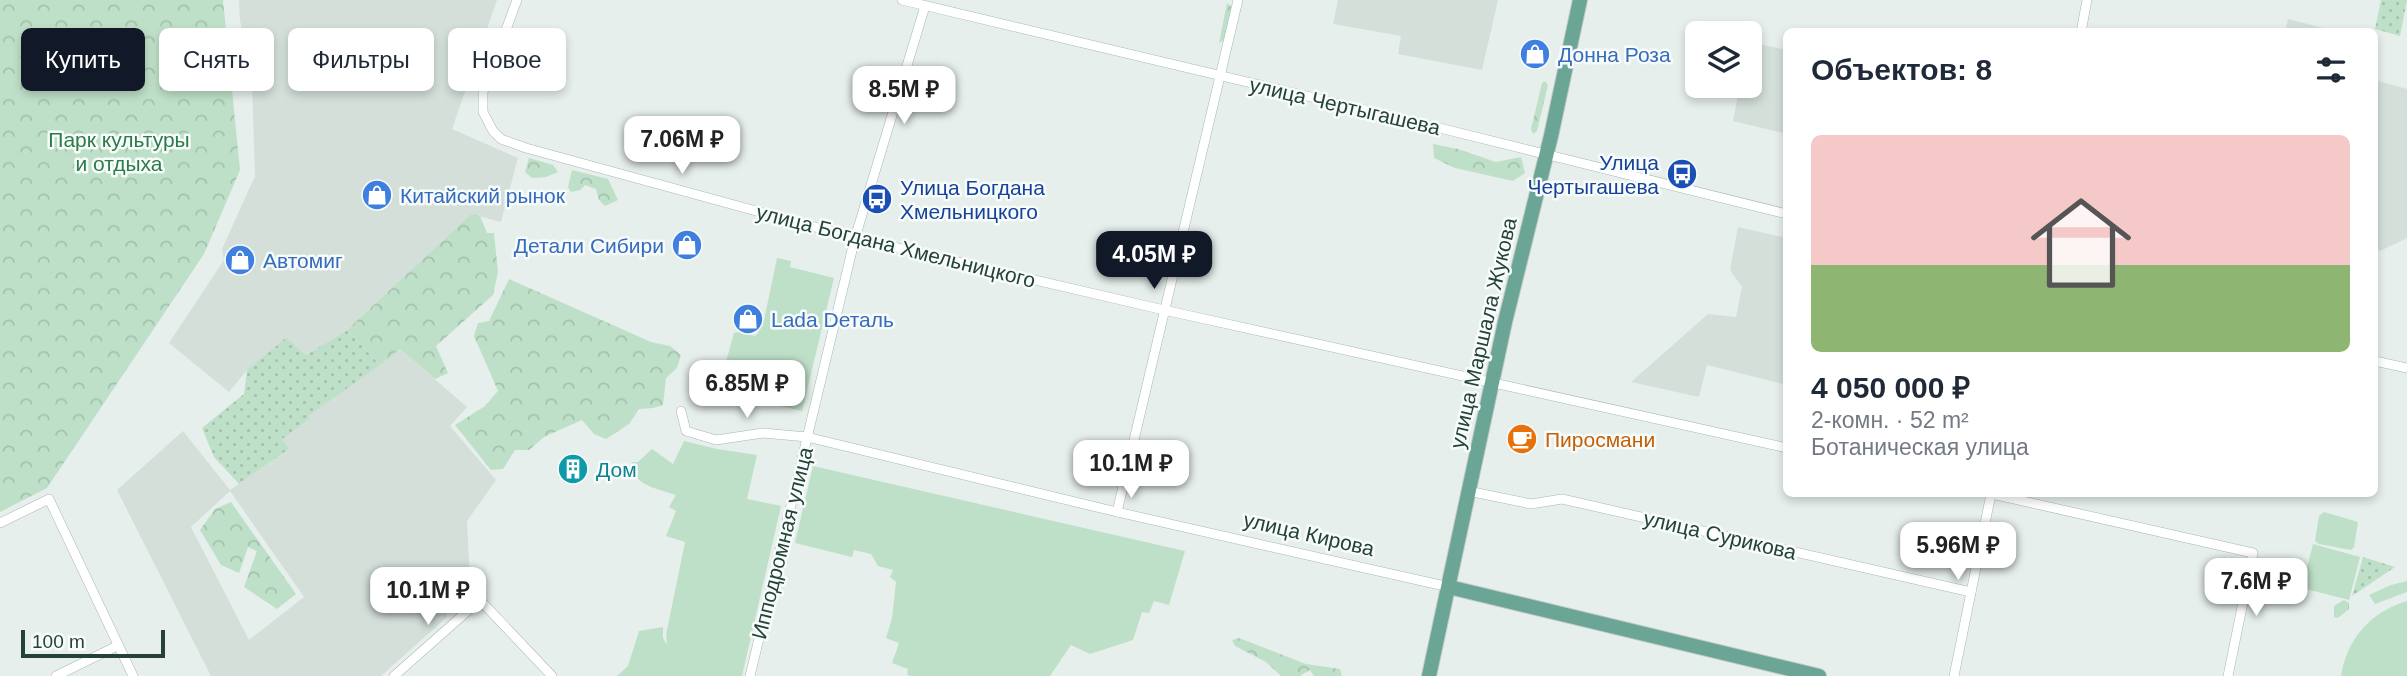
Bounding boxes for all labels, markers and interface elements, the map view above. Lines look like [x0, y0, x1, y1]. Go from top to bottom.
map controls [1685, 21, 1762, 98]
button: layers [1685, 21, 1762, 98]
chip: Купить [21, 28, 145, 91]
chip: Снять [159, 28, 274, 91]
chip: Фильтры [288, 28, 434, 91]
chip: Новое [448, 28, 566, 91]
shop icon: Донна Роза [1518, 37, 1552, 71]
place label: Донна Роза [1558, 43, 1671, 66]
icon: filters [2312, 51, 2350, 89]
text: Объектов: 8 [1811, 53, 1992, 86]
pin: 8.5M ₽ [847, 66, 961, 126]
street label: улица Чертыгашева [1247, 73, 1443, 139]
text: 8.5M ₽ [869, 76, 939, 102]
pin: 7.06M ₽ [617, 116, 747, 176]
text: 7.06M ₽ [640, 126, 724, 152]
park label: Парк культуры и отдыха [48, 128, 190, 175]
place label: Улица Чертыгашева [1527, 151, 1659, 198]
bus stop icon: Улица Чертыгашева [1665, 157, 1699, 191]
place label: Улица Богдана Хмельницкого [900, 176, 1045, 223]
shop icon: Китайский рынок [360, 178, 394, 212]
icon: home [2018, 180, 2144, 306]
bus stop icon: Улица Богдана Хмельницкого [860, 182, 894, 216]
place label: Китайский рынок [400, 184, 566, 207]
street label: улица Богдана Хмельницкого [754, 200, 1038, 292]
street label: улица Маршала Жукова [1445, 215, 1521, 451]
shop icon: Детали Сибири [670, 228, 704, 262]
pin: 4.05M ₽ [1089, 232, 1219, 291]
place label: Детали Сибири [514, 234, 664, 257]
text: 4.05M ₽ [1112, 241, 1196, 267]
shop icon: Автомиг [223, 243, 257, 277]
place label: Автомиг [263, 249, 343, 272]
shop icon: Lada Dеталь [731, 302, 765, 336]
place label: Lada Dеталь [771, 308, 894, 331]
pin: 6.85M ₽ [682, 360, 812, 420]
text: 6.85M ₽ [705, 370, 789, 396]
text: 4 050 000 ₽ [1811, 371, 1970, 404]
text: 2-комн. · 52 m² [1811, 407, 1969, 433]
cafe icon: Пиросмани [1505, 422, 1539, 456]
place label: Пиросмани [1545, 428, 1655, 451]
text: Ботаническая улица [1811, 434, 2029, 460]
pin: 10.1M ₽ [1066, 440, 1196, 500]
street label: Ипподромная улица [747, 444, 817, 642]
text: 10.1M ₽ [1089, 450, 1173, 476]
building icon: Дом [556, 452, 590, 486]
place label: Дом [596, 458, 637, 481]
street label: улица Сурикова [1641, 506, 1799, 564]
street label: улица Кирова [1241, 508, 1377, 560]
pin: 5.96M ₽ [1893, 522, 2023, 582]
text: 5.96M ₽ [1916, 532, 2000, 558]
pin: 7.6M ₽ [2199, 558, 2313, 618]
pin: 10.1M ₽ [363, 568, 493, 627]
text: 7.6M ₽ [2221, 568, 2291, 594]
text: 10.1M ₽ [386, 577, 470, 603]
scale bar [21, 627, 164, 659]
text: 100 m [32, 631, 85, 652]

